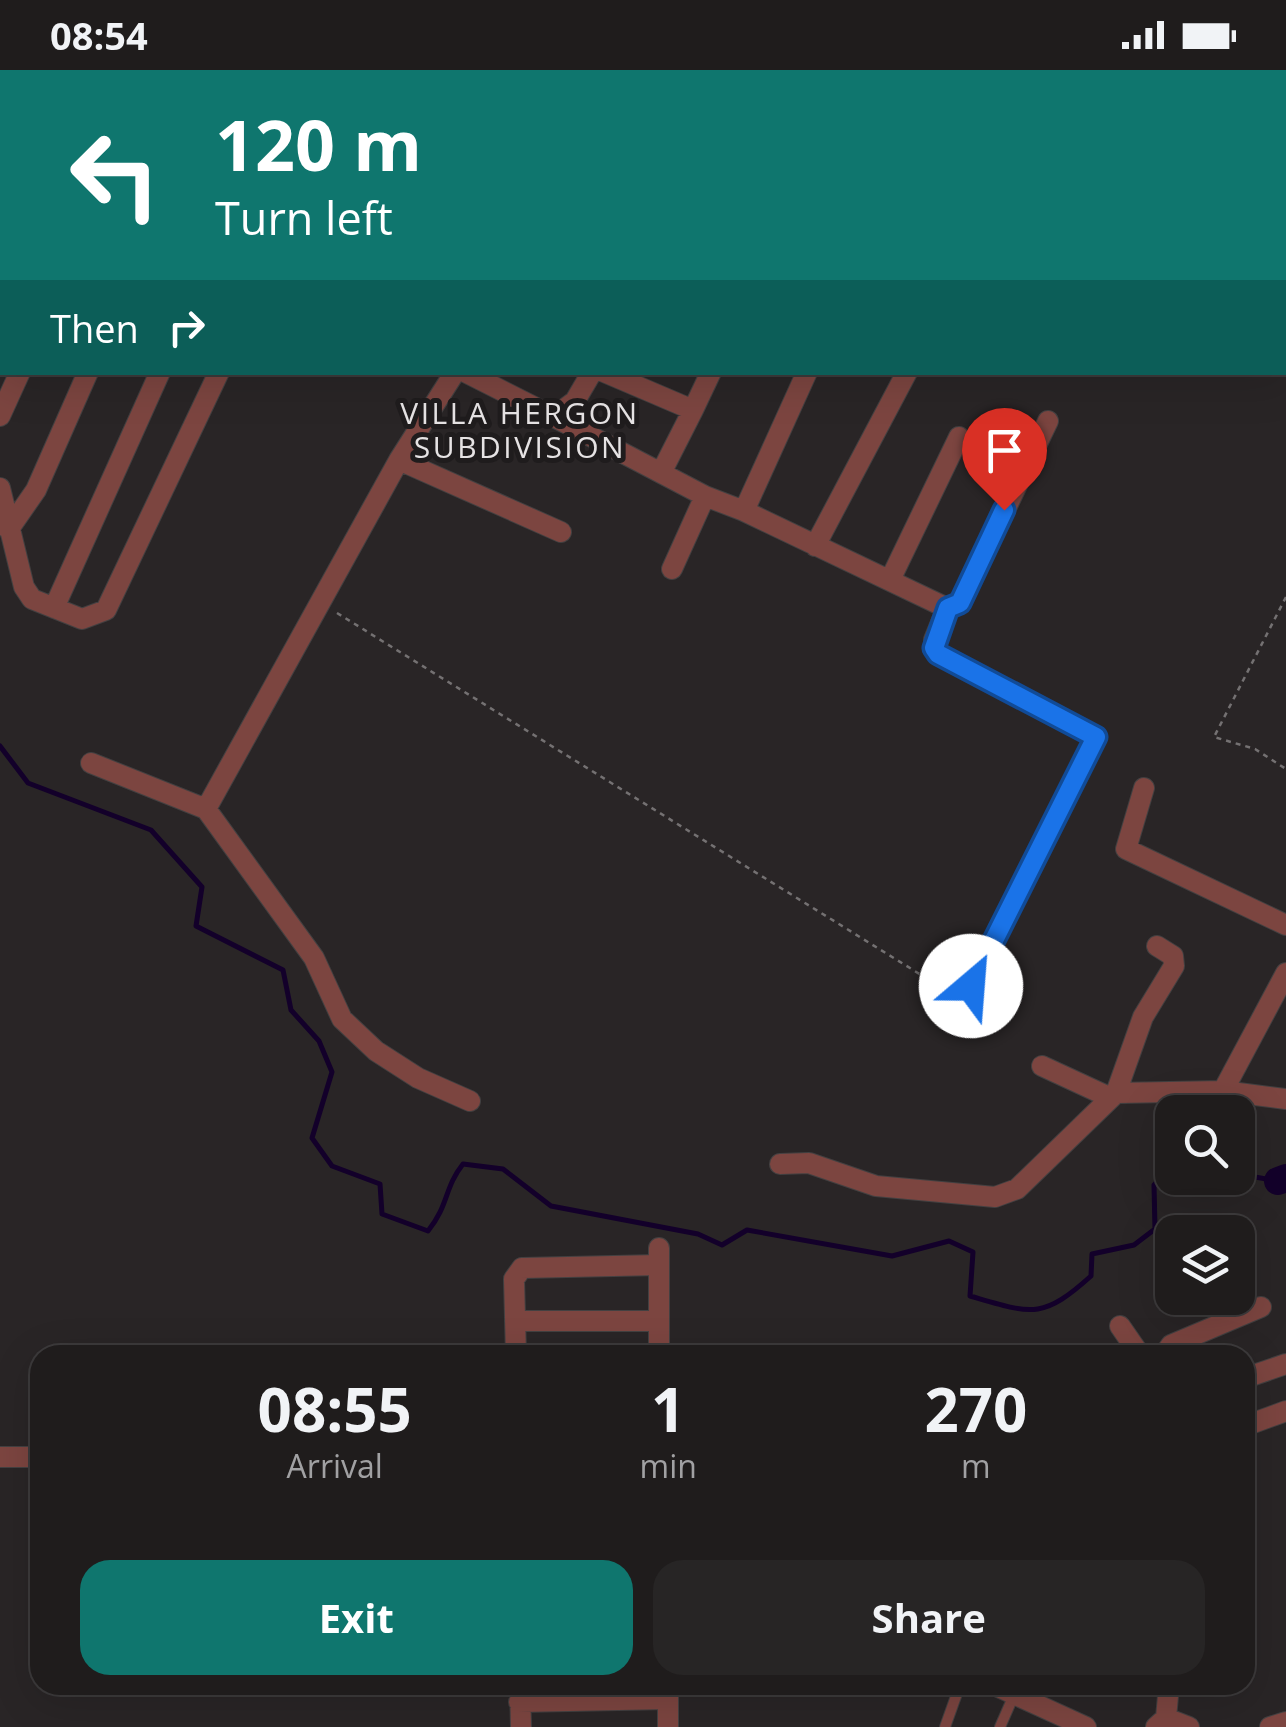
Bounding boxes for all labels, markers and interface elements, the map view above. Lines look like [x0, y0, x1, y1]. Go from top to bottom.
text: 08:54 [50, 9, 148, 61]
text: 120 m [215, 96, 422, 192]
icon: left [50, 110, 180, 240]
text: Turn left [215, 187, 393, 248]
icon: right [159, 300, 214, 355]
text: Then [50, 302, 139, 354]
district label: VILLA HERGON SUBDIVISION [400, 392, 640, 467]
pin [962, 408, 1047, 511]
icon: arrive [977, 423, 1032, 478]
position arrow [919, 934, 1023, 1038]
map controls [1155, 1095, 1255, 1315]
button: search [1155, 1095, 1255, 1195]
button: layers [1155, 1215, 1255, 1315]
text: 08:55 [258, 1368, 412, 1450]
text: 1 [651, 1368, 685, 1450]
text: 270 [924, 1368, 1027, 1450]
text: Arrival [287, 1444, 383, 1487]
text: min [640, 1444, 697, 1487]
text: m [961, 1444, 991, 1487]
button: Exit [80, 1560, 633, 1675]
button: Share [653, 1560, 1205, 1675]

